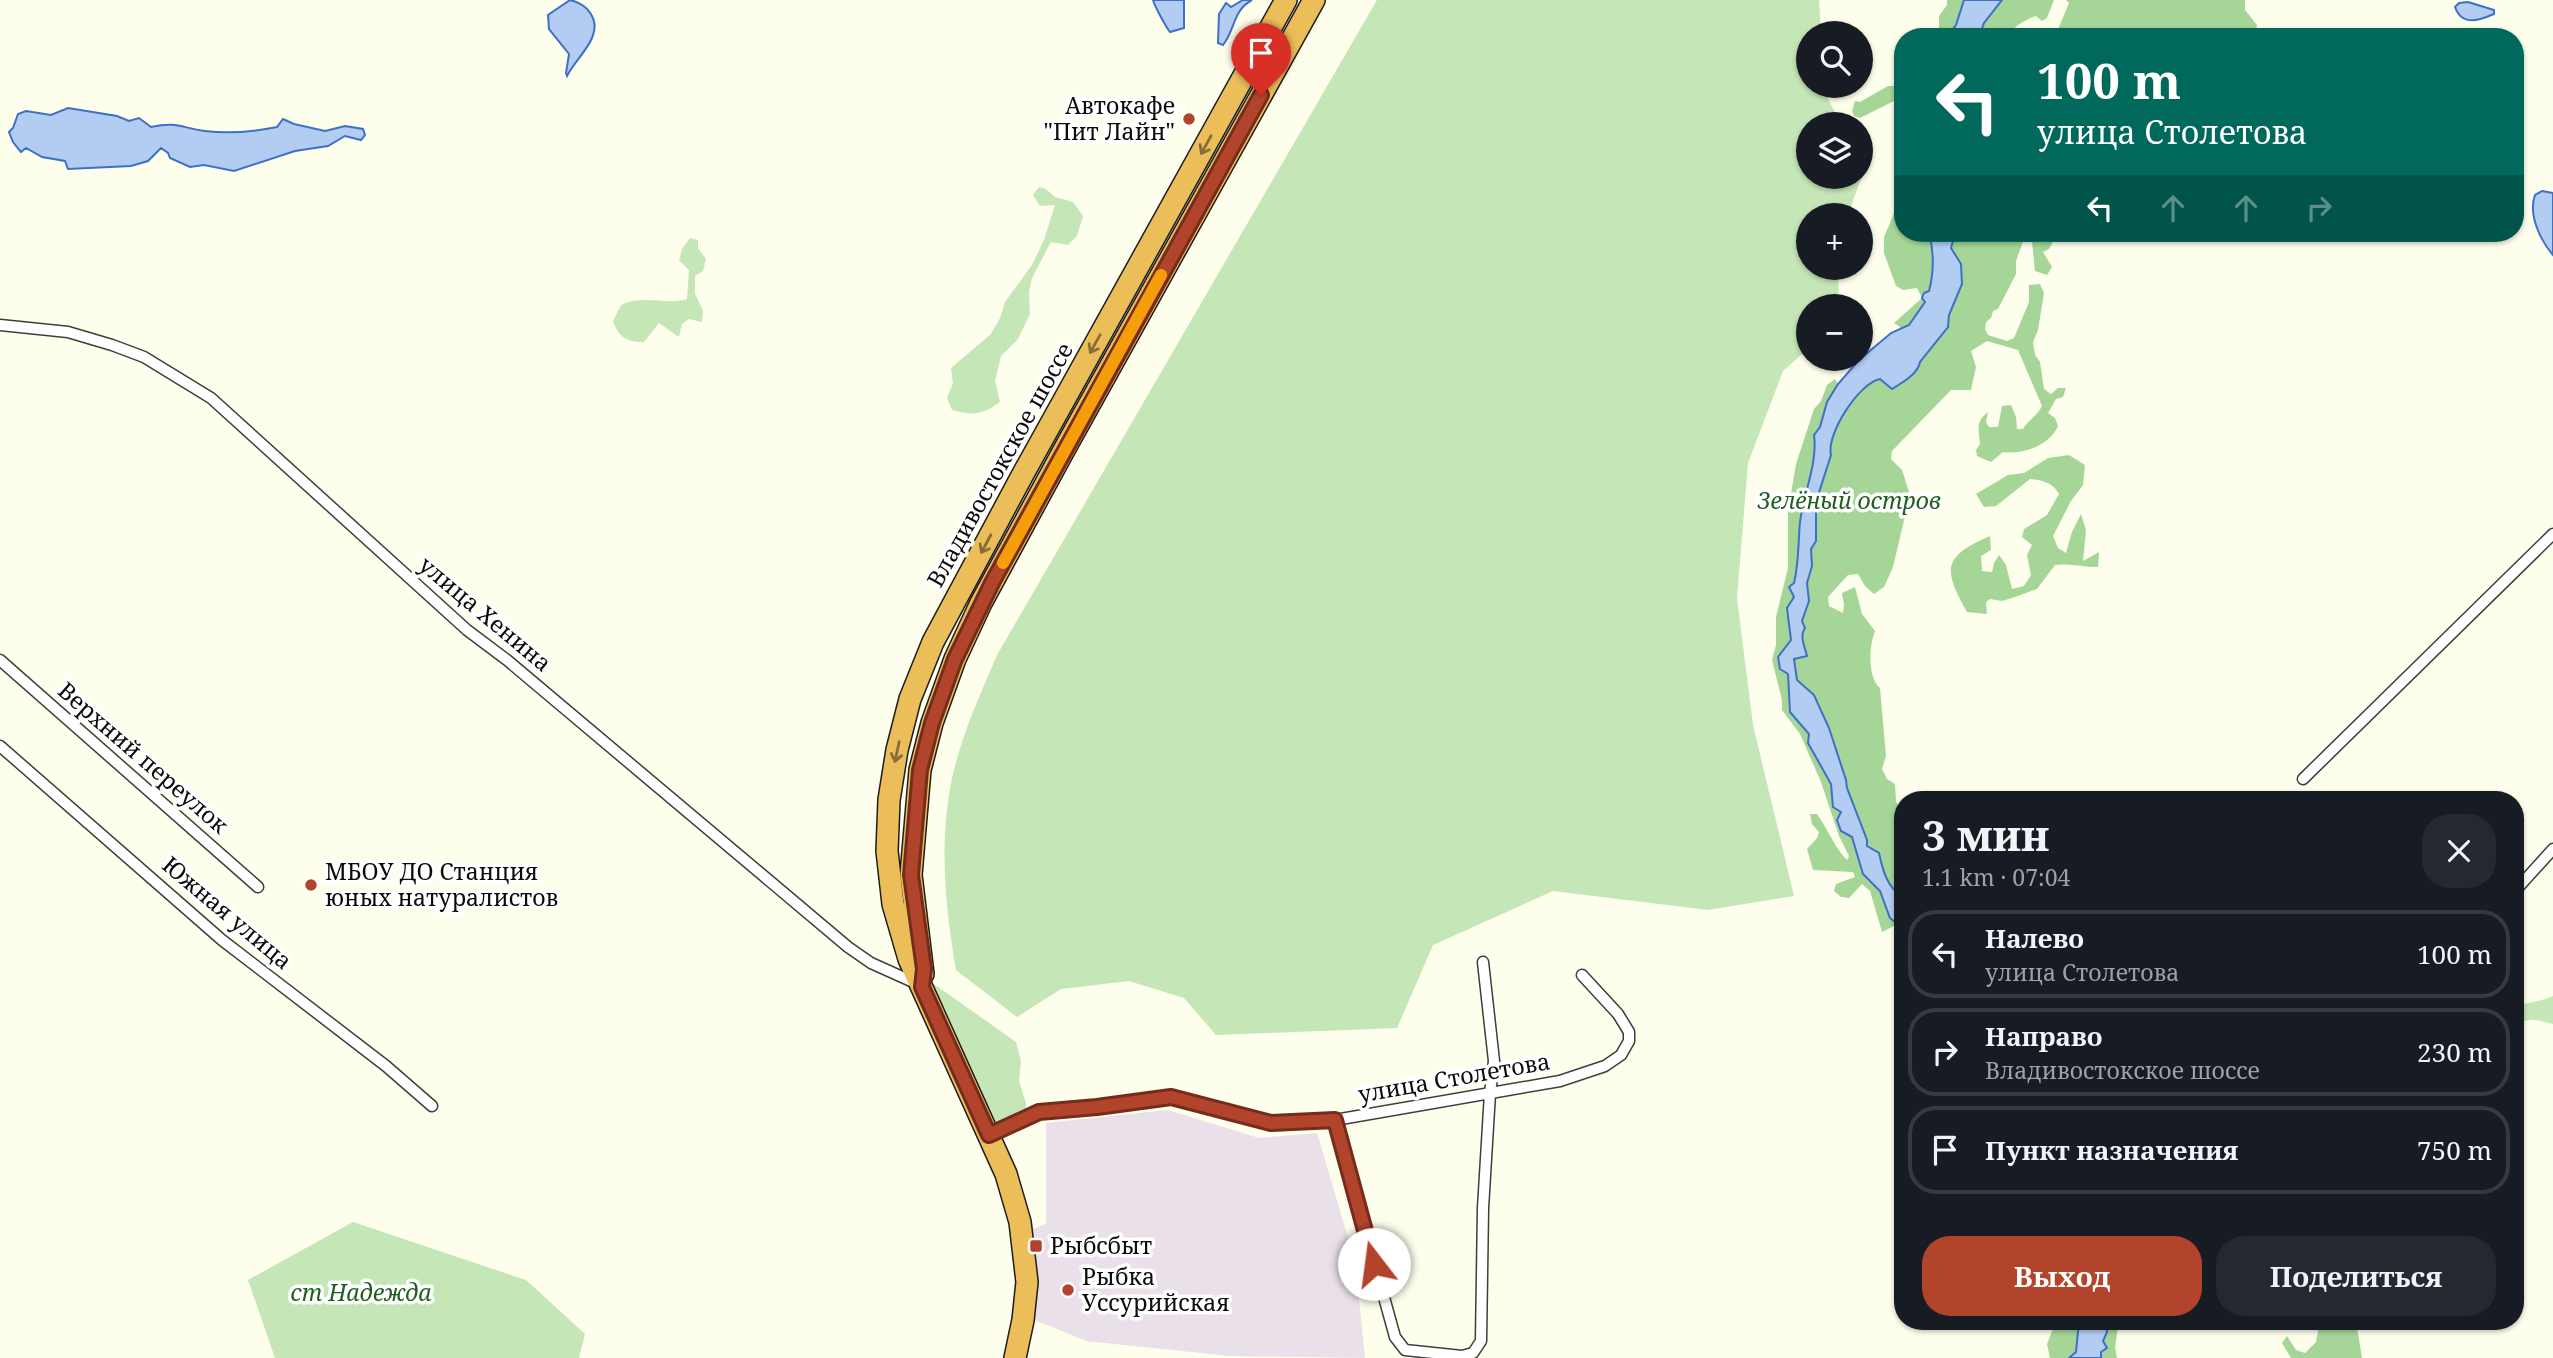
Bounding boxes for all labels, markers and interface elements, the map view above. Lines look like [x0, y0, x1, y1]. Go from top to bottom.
map controls [1796, 21, 1873, 371]
button: search [1796, 21, 1873, 98]
pin [1231, 23, 1291, 95]
icon: arrive [1242, 34, 1280, 72]
text: 100 m [2037, 47, 2181, 113]
icon: left [1922, 56, 2013, 147]
place label: Автокафе "Пит Лайн" [1044, 89, 1175, 147]
text: улица Столетова [2037, 110, 2307, 153]
marker: Автокафе "Пит Лайн" [1181, 111, 1197, 127]
button: layers [1796, 112, 1873, 189]
one-way arrow [1199, 135, 1213, 155]
icon: left [2081, 189, 2119, 227]
icon: ahead [2154, 189, 2192, 227]
icon: ahead [2227, 189, 2265, 227]
icon: right [2300, 189, 2338, 227]
button: + [1796, 203, 1873, 280]
button: − [1796, 294, 1873, 371]
one-way arrow [1088, 334, 1102, 354]
street label: Владивостокское шоссе [919, 337, 1080, 592]
park label: Зелёный остров [1757, 484, 1941, 516]
one-way arrow [979, 533, 993, 554]
street label: улица Хенина [413, 548, 559, 678]
street label: Верхний переулок [52, 674, 236, 841]
one-way arrow [890, 740, 904, 763]
text: 3 мин [1922, 806, 2049, 863]
button: close [2422, 814, 2496, 888]
street label: Южная улица [156, 848, 299, 976]
place label: МБОУ ДО Станция юных натуралистов [325, 855, 558, 913]
text: 1.1 km · 07:04 [1922, 861, 2070, 893]
marker: МБОУ ДО Станция юных натуралистов [303, 877, 319, 893]
text: Налево [1985, 920, 2084, 956]
icon: left [1926, 935, 1964, 973]
text: 100 m [2417, 936, 2492, 972]
text: улица Столетова [1985, 956, 2179, 988]
text: Направо [1985, 1018, 2103, 1054]
icon: right [1926, 1033, 1964, 1071]
text: 230 m [2417, 1034, 2492, 1070]
street label: улица Столетова [1355, 1044, 1552, 1110]
text: Владивостокское шоссе [1985, 1054, 2260, 1086]
icon: arrive [1926, 1131, 1964, 1169]
text: Пункт назначения [1985, 1132, 2238, 1168]
text: 750 m [2417, 1132, 2492, 1168]
position arrow [1337, 1227, 1411, 1301]
place label: Рыбсбыт [1050, 1229, 1152, 1261]
button: Выход [1922, 1236, 2202, 1316]
button: Поделиться [2216, 1236, 2496, 1316]
marker: Рыбсбыт [1028, 1238, 1044, 1254]
place label: Рыбка Уссурийская [1082, 1260, 1230, 1318]
park label: ст Надежда [290, 1276, 432, 1308]
marker: Рыбка Уссурийская [1060, 1282, 1076, 1298]

